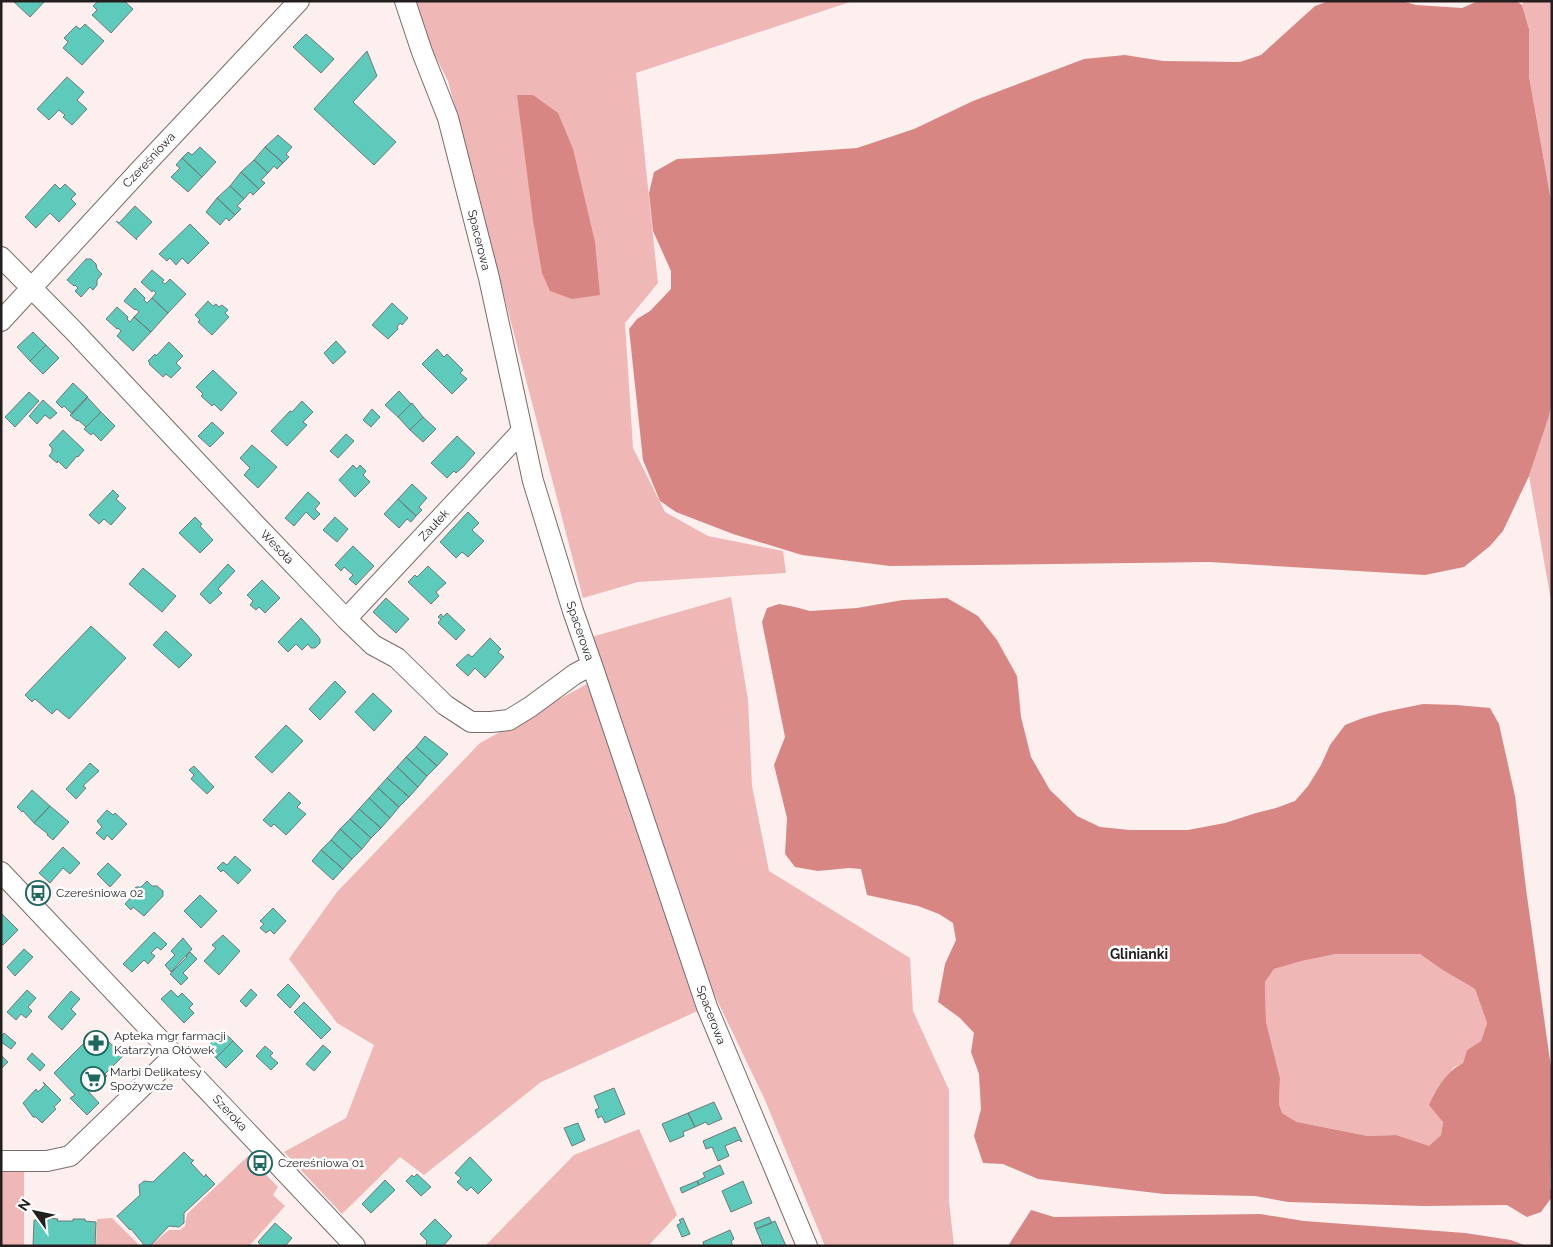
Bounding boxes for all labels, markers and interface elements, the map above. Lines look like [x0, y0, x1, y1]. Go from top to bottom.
street label: Czereśniowa [120, 129, 178, 191]
street label: Spacerowa [465, 208, 493, 272]
street label: Zaułek [416, 506, 453, 544]
street label: Wesoła [257, 527, 297, 567]
street label: Spacerowa [563, 599, 597, 663]
bus stop icon: Czereśniowa 02 [25, 880, 51, 906]
place label: Czereśniowa 02 [56, 886, 143, 900]
district label: Glinianki [1110, 946, 1168, 962]
street label: Spacerowa [693, 984, 729, 1046]
place label: Apteka mgr farmacji Katarzyna Ołówek [114, 1029, 226, 1057]
pharmacy icon: Apteka mgr farmacji Katarzyna Ołówek [83, 1030, 109, 1056]
place label: Marbi Delikatesy Spożywcze [110, 1065, 202, 1093]
supermarket icon: Marbi Delikatesy Spożywcze [80, 1066, 106, 1092]
street label: Szeroka [210, 1092, 250, 1134]
bus stop icon: Czereśniowa 01 [247, 1150, 273, 1176]
place label: Czereśniowa 01 [278, 1156, 364, 1170]
north arrow [10, 1187, 60, 1237]
text: N [14, 1196, 34, 1214]

